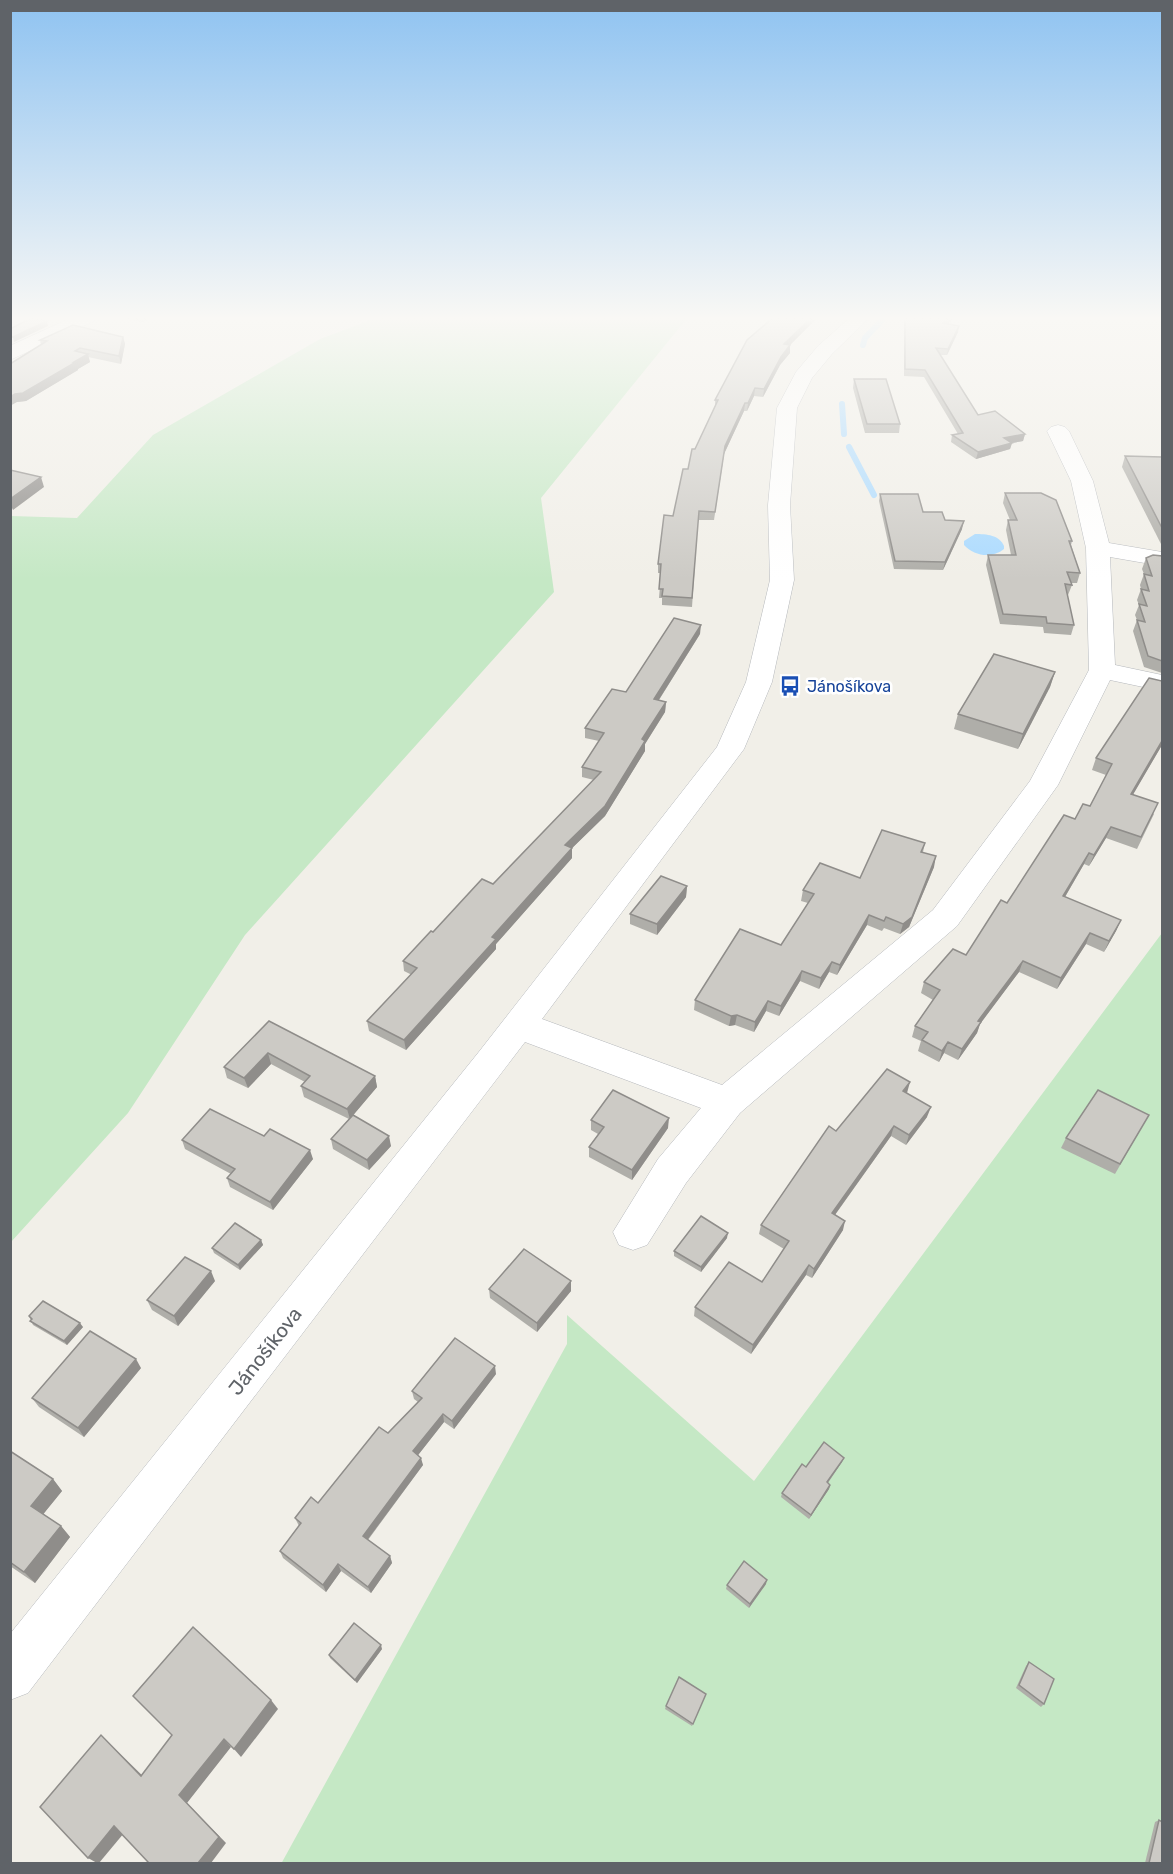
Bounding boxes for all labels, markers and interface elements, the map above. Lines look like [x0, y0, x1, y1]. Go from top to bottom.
bus stop icon: Jánošíkova [778, 674, 802, 698]
place label: Jánošíkova [807, 677, 891, 696]
street label: Jánošíkova [223, 1302, 307, 1400]

